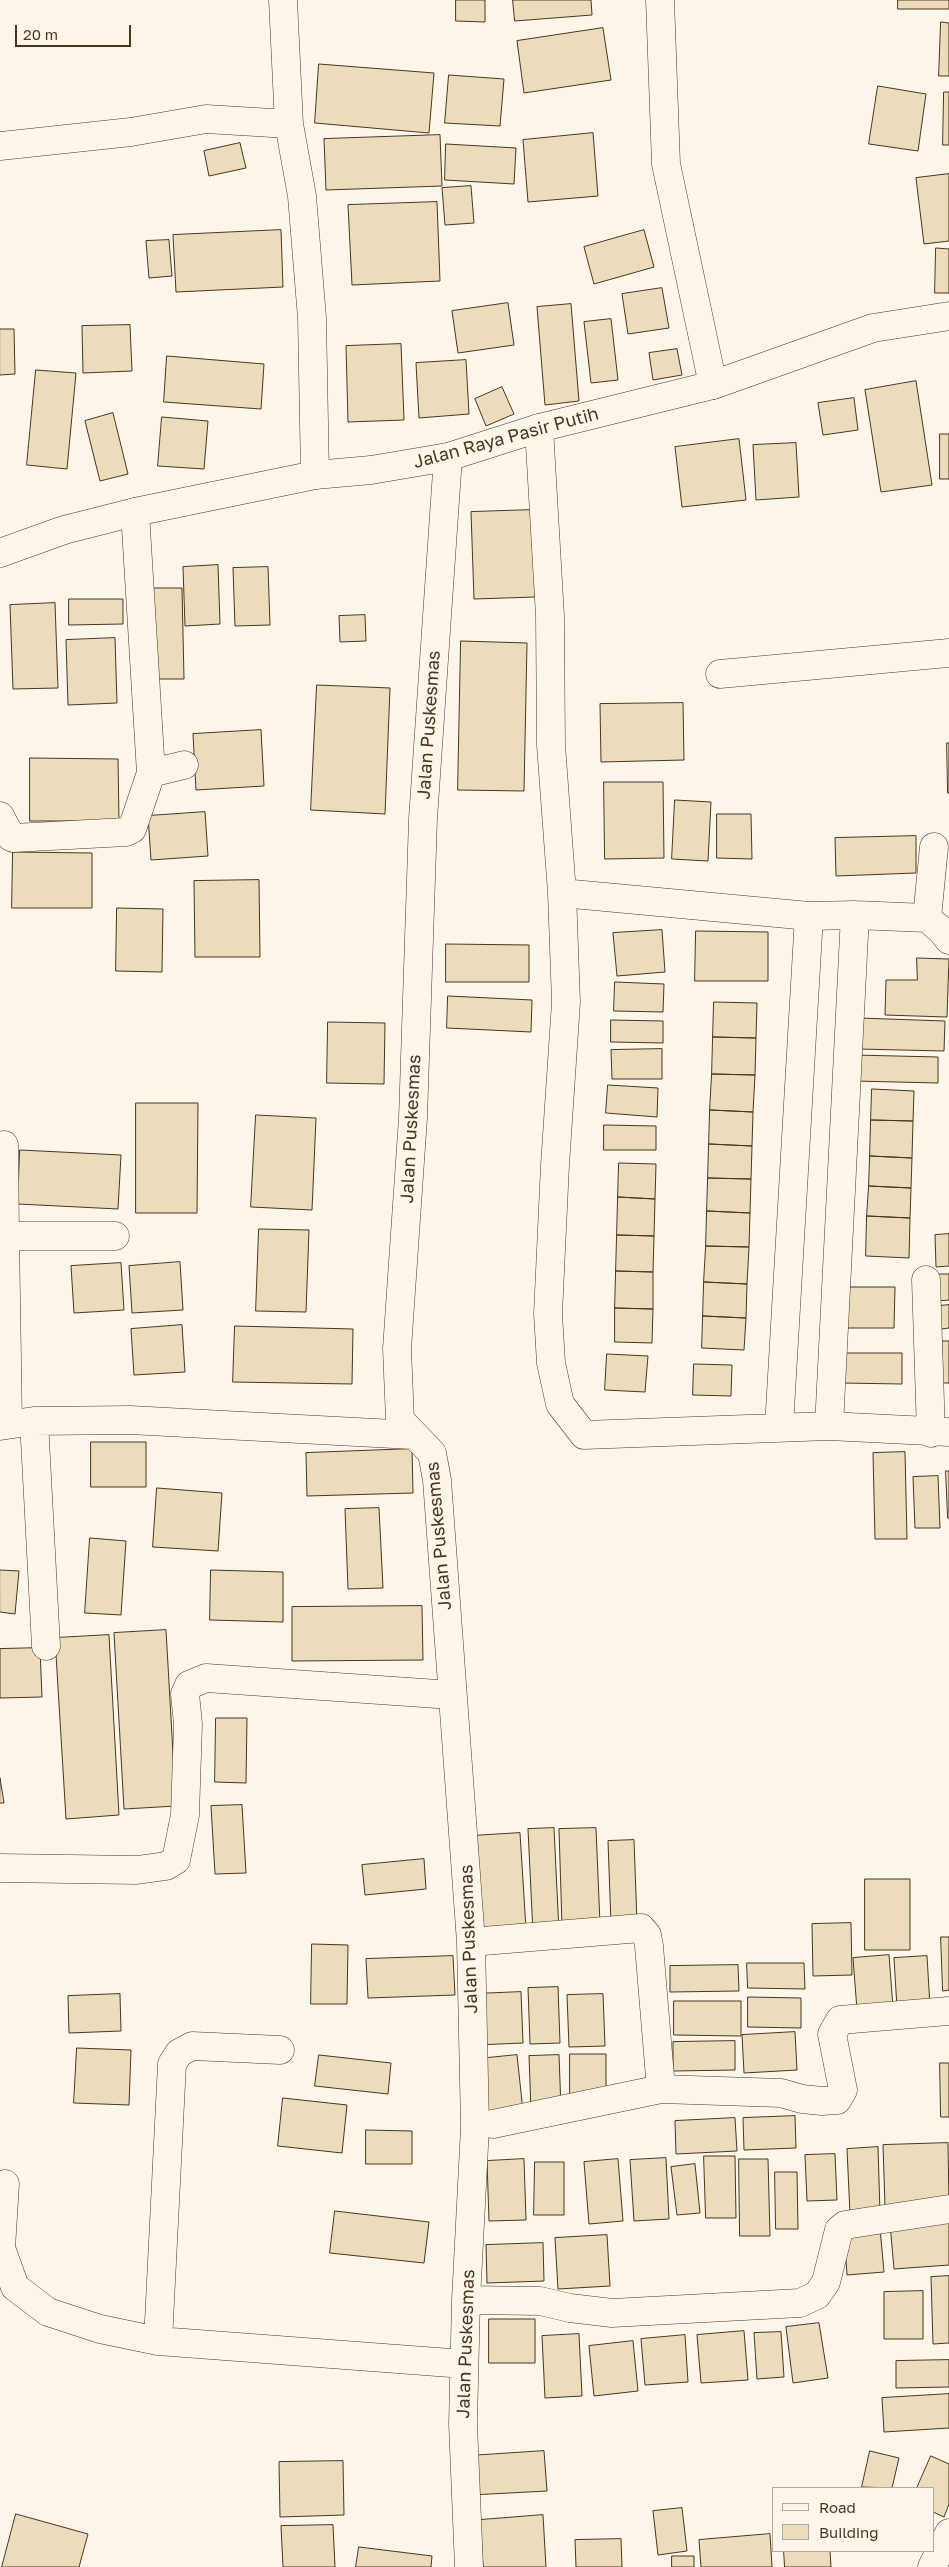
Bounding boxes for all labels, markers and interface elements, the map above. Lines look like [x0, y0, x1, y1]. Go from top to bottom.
scale bar [18, 15, 134, 47]
text: 20 m [23, 25, 58, 43]
street label: Jalan Raya Pasir Putih [411, 403, 601, 473]
street label: Jalan Puskesmas [413, 650, 445, 800]
street label: Jalan Puskesmas [396, 1054, 426, 1204]
street label: Jalan Puskesmas [422, 1461, 456, 1611]
street label: Jalan Puskesmas [456, 1864, 482, 2014]
street label: Jalan Puskesmas [453, 2269, 479, 2419]
legend [772, 2487, 934, 2552]
text: Road [819, 2498, 856, 2516]
text: Building [819, 2523, 879, 2541]

